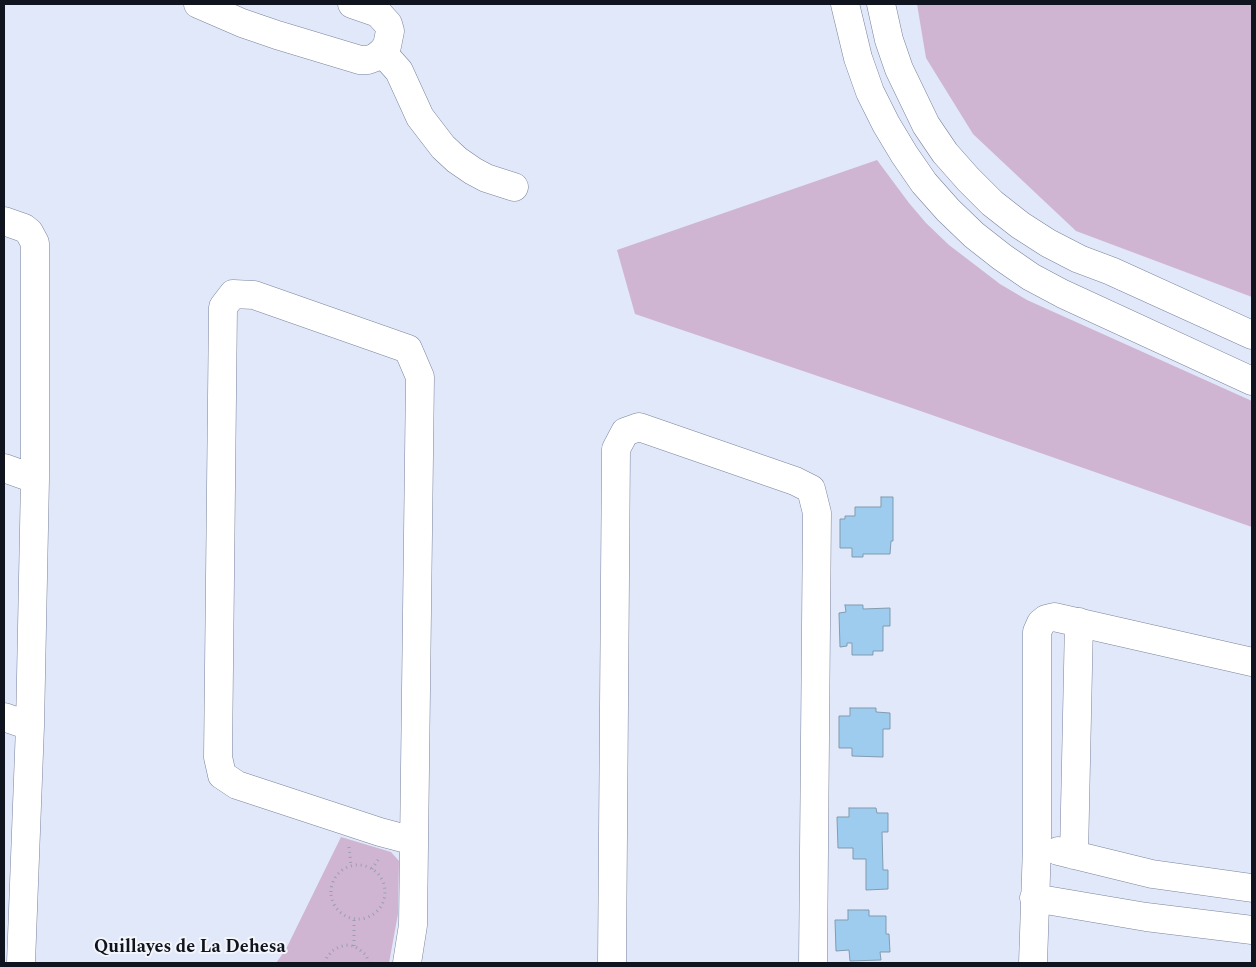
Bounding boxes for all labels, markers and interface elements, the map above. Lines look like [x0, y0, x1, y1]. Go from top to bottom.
district label: Quillayes de La Dehesa [94, 937, 286, 959]

